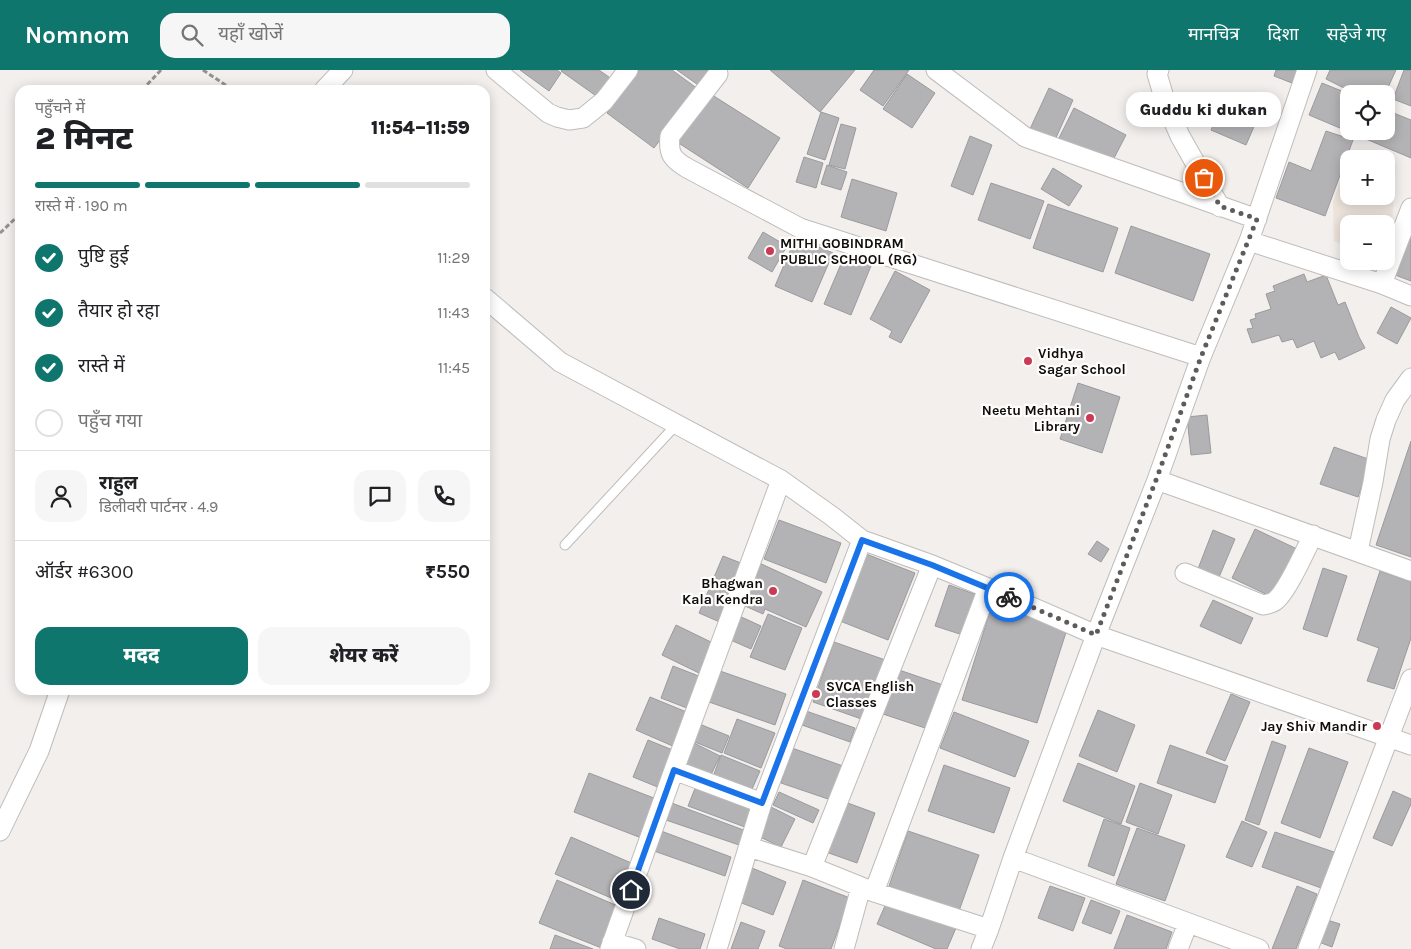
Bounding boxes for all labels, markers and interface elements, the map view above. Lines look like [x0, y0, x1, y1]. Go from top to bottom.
search box [160, 13, 510, 58]
text: Nomnom [25, 21, 130, 49]
icon: search [178, 21, 206, 49]
text: यहाँ खोजें [218, 23, 283, 45]
text: मानचित्र [1188, 23, 1239, 45]
text: दिशा [1267, 23, 1299, 45]
text: सहेजे गए [1327, 23, 1386, 45]
map controls [1340, 85, 1395, 270]
button: locate [1340, 85, 1395, 140]
callout: Guddu ki dukan [1126, 93, 1282, 128]
text: पहुँचने में [35, 98, 85, 117]
text: Guddu ki dukan [1140, 100, 1267, 119]
text: 11:54–11:59 [371, 117, 470, 139]
text: 2 मिनट [35, 120, 133, 157]
button: + [1340, 150, 1395, 205]
pin [1183, 157, 1225, 199]
icon: bag [1190, 164, 1218, 192]
text: रास्ते में · 190 m [35, 196, 128, 215]
button: − [1340, 215, 1395, 270]
place label: MITHI GOBINDRAM PUBLIC SCHOOL (RG) [780, 235, 917, 268]
icon: check [35, 244, 63, 272]
text: पुष्टि हुई [78, 245, 129, 267]
marker: MITHI GOBINDRAM PUBLIC SCHOOL (RG) [764, 245, 776, 257]
text: 11:29 [437, 248, 470, 267]
icon: check [35, 299, 63, 327]
text: तैयार हो रहा [78, 300, 159, 322]
text: 11:43 [437, 303, 470, 322]
place label: Vidhya Sagar School [1038, 345, 1126, 378]
icon: check [35, 354, 63, 382]
text: रास्ते में [78, 355, 125, 377]
marker: Vidhya Sagar School [1022, 355, 1034, 367]
text: 11:45 [438, 358, 470, 377]
place label: Neetu Mehtani Library [982, 402, 1080, 435]
text: पहुँच गया [78, 410, 142, 432]
marker: Neetu Mehtani Library [1084, 412, 1096, 424]
button: person [35, 470, 87, 522]
button: chat [354, 470, 406, 522]
button: phone [418, 470, 470, 522]
text: राहुल [99, 472, 138, 494]
text: डिलीवरी पार्टनर · 4.9 [99, 497, 218, 516]
text: ऑर्डर #6300 [35, 561, 133, 583]
text: ₹550 [425, 561, 470, 583]
courier [984, 572, 1034, 622]
place label: Bhagwan Kala Kendra [682, 575, 763, 608]
icon: bike [995, 583, 1023, 611]
marker: Bhagwan Kala Kendra [767, 585, 779, 597]
button: मदद [35, 627, 248, 685]
button: शेयर करें [258, 627, 470, 685]
place label: SVCA English Classes [826, 678, 914, 711]
marker: SVCA English Classes [810, 688, 822, 700]
place label: Jay Shiv Mandir [1261, 718, 1368, 735]
marker: Jay Shiv Mandir [1371, 720, 1383, 732]
pin [610, 869, 652, 911]
icon: home [617, 876, 645, 904]

